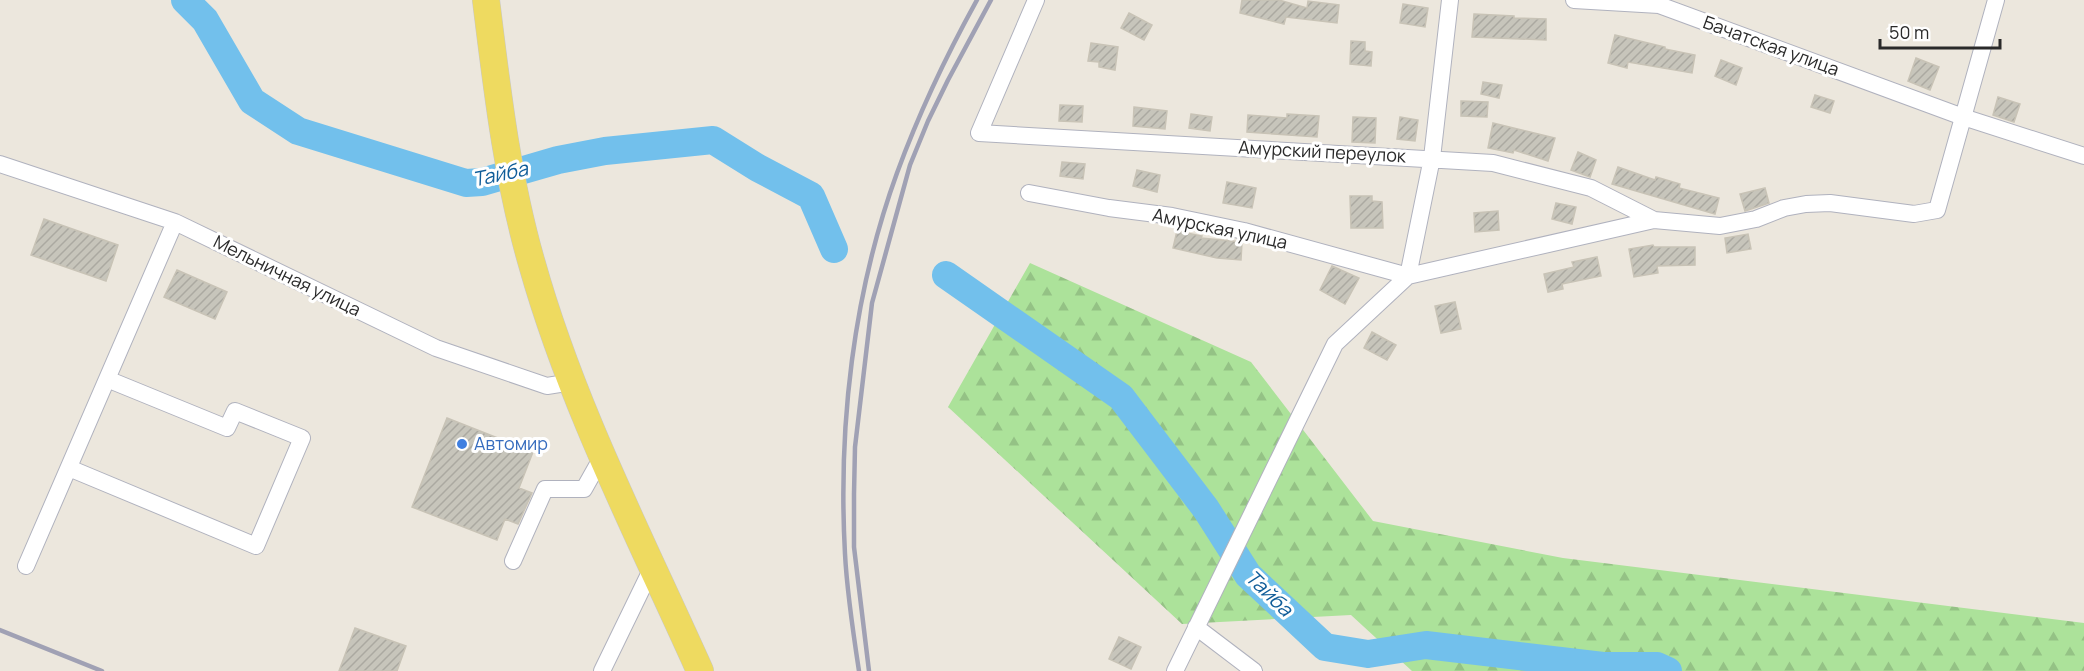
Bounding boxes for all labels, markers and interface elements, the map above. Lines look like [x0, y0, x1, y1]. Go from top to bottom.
street label: Бачатская улица [1700, 9, 1843, 81]
scale bar [1880, 12, 2000, 50]
text: 50 m [1889, 20, 1929, 44]
street label: Амурский переулок [1238, 135, 1408, 167]
water label: Тайба [470, 154, 531, 193]
street label: Амурская улица [1151, 202, 1290, 254]
street label: Мельничная улица [210, 229, 365, 321]
place label: Автомир [474, 431, 548, 455]
marker: Автомир [455, 437, 469, 451]
water label: Тайба [1240, 564, 1299, 622]

